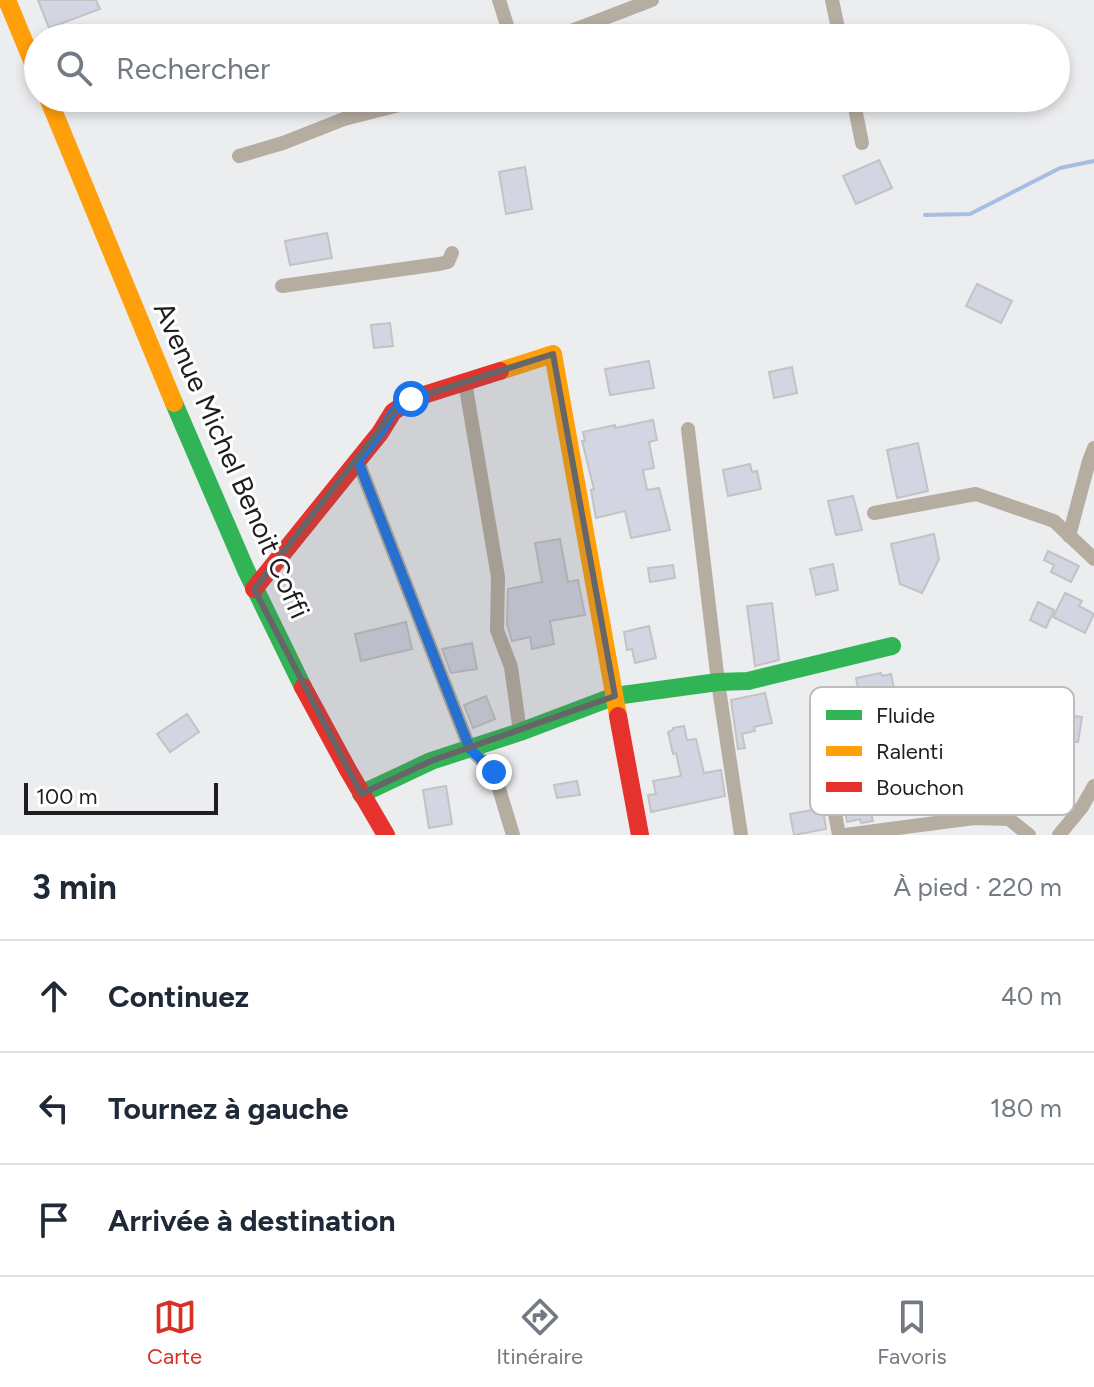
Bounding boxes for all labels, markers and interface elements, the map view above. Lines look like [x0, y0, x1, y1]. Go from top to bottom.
search box [24, 24, 1070, 112]
icon: search [52, 46, 96, 90]
text: Rechercher [116, 50, 270, 87]
street label: Avenue Michel Benoit Coffi [147, 297, 317, 623]
route start [393, 381, 429, 417]
legend [810, 687, 1074, 815]
text: Fluide [876, 702, 935, 729]
text: Ralenti [876, 738, 944, 765]
route end [476, 754, 512, 790]
text: Bouchon [876, 774, 964, 801]
scale bar [24, 779, 218, 815]
text: 100 m [36, 783, 97, 810]
text: 3 min [32, 867, 117, 908]
text: À pied · 220 m [893, 871, 1062, 903]
icon: ahead [32, 974, 76, 1018]
text: Continuez [108, 978, 249, 1015]
text: 40 m [1001, 980, 1062, 1012]
icon: left [32, 1086, 76, 1130]
text: Tournez à gauche [108, 1090, 349, 1127]
text: 180 m [990, 1092, 1062, 1124]
icon: arrive [32, 1198, 76, 1242]
text: Arrivée à destination [108, 1202, 395, 1239]
tab: Carte [147, 1295, 202, 1370]
tab: Itinéraire [496, 1295, 583, 1370]
tab: Favoris [877, 1295, 947, 1370]

